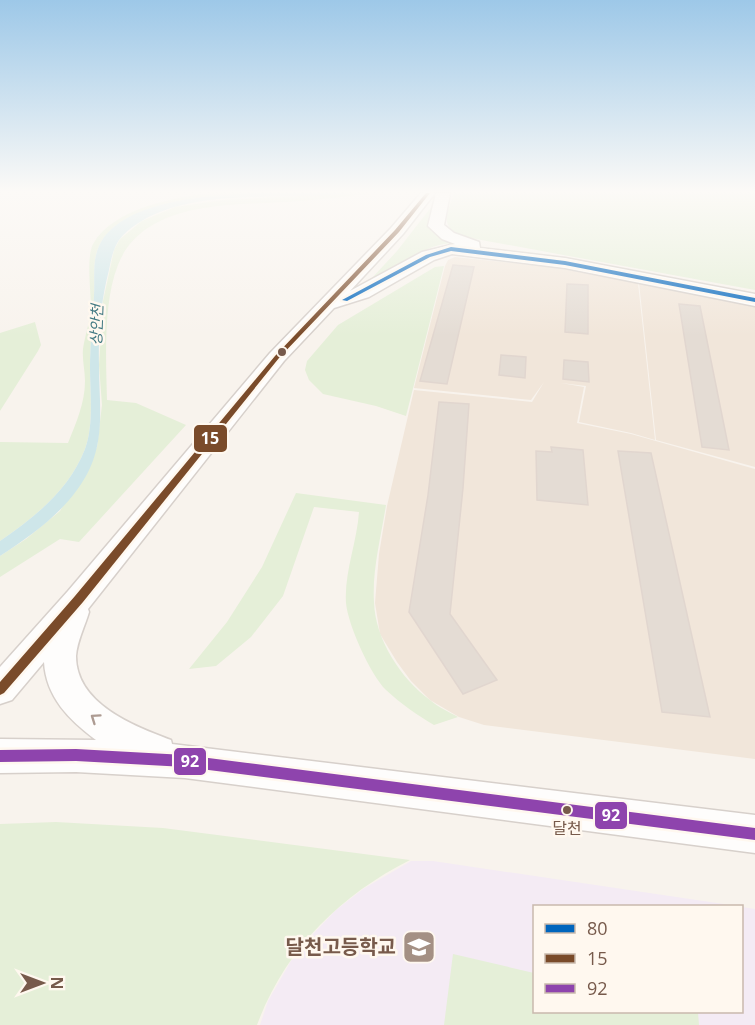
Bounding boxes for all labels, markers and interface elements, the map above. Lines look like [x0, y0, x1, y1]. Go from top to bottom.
water label: 상안천 [85, 302, 107, 346]
unlabelled marker [276, 346, 288, 358]
line badge: 15 [193, 424, 228, 453]
text: 15 [201, 427, 219, 449]
one-way arrow [90, 714, 101, 725]
line badge: 92 [173, 747, 207, 776]
text: 92 [181, 750, 199, 772]
line badge: 92 [594, 801, 628, 830]
marker: 달천 [561, 804, 573, 816]
text: 92 [602, 804, 620, 826]
place label: 달천 [552, 817, 582, 839]
legend [533, 905, 743, 1013]
text: 80 [587, 916, 608, 940]
school or university icon: 달천고등학교 [401, 929, 437, 965]
place label: 달천고등학교 [286, 933, 396, 960]
text: 15 [587, 946, 608, 970]
north arrow [12, 953, 72, 1013]
text: N [46, 976, 68, 990]
text: 92 [587, 976, 608, 1000]

